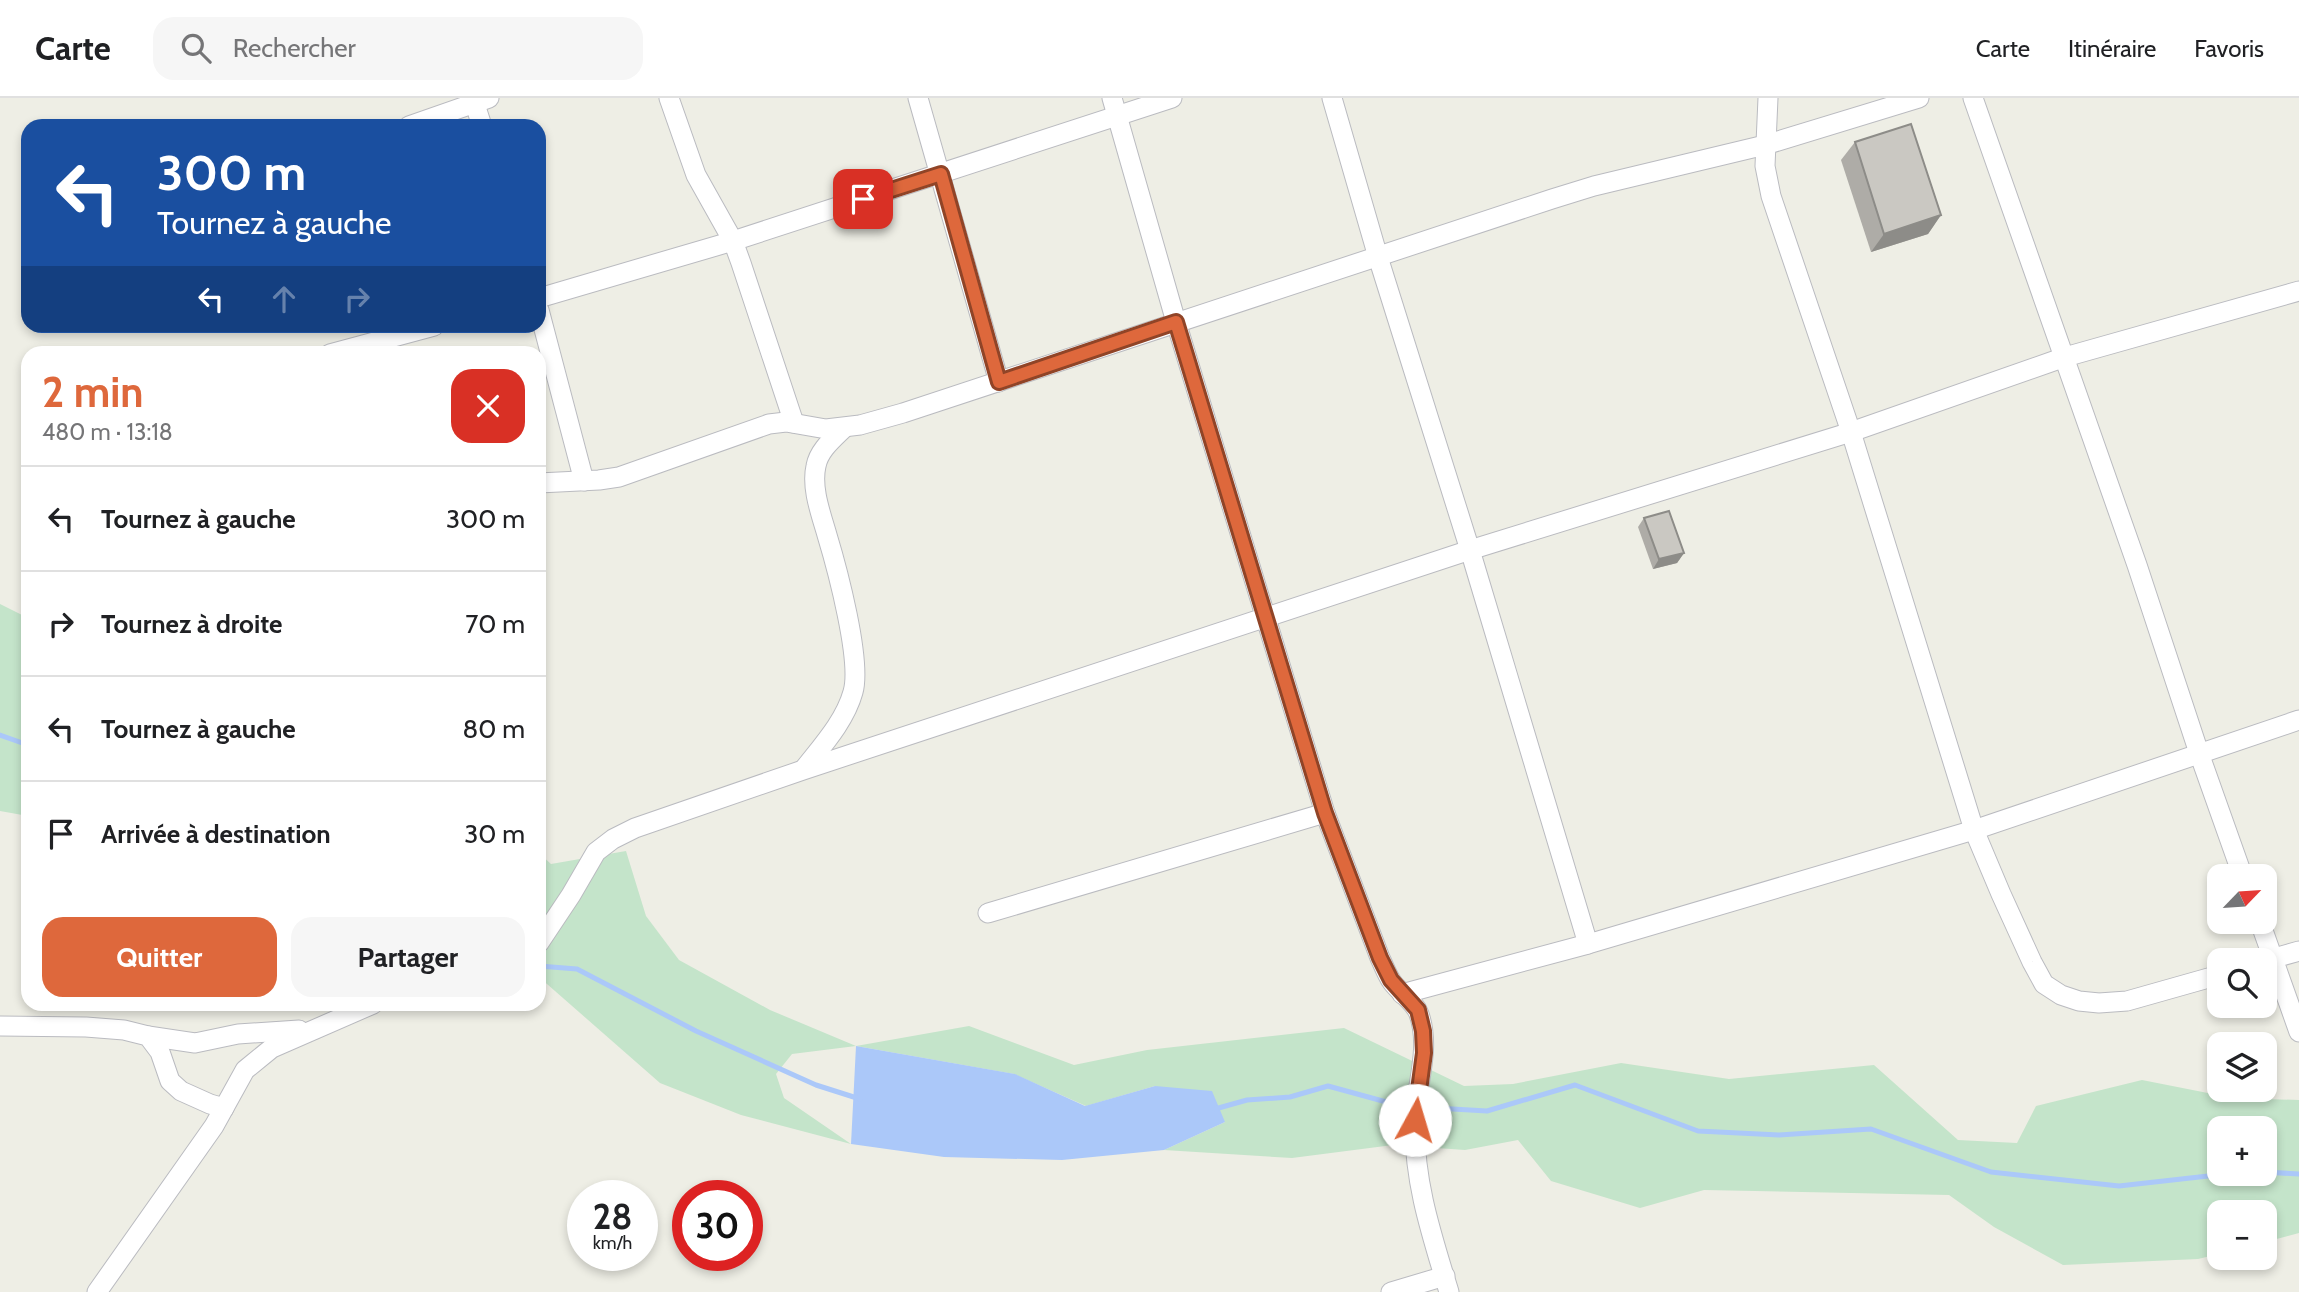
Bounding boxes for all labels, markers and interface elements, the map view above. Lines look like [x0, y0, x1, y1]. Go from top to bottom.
search box [153, 17, 643, 80]
text: Carte [35, 28, 111, 68]
icon: search [177, 29, 215, 67]
text: Rechercher [233, 32, 356, 64]
text: Carte [1976, 34, 2030, 63]
text: Itinéraire [2068, 34, 2156, 63]
text: Favoris [2194, 34, 2264, 63]
text: 300 m [157, 143, 306, 202]
icon: left [42, 147, 133, 238]
pin [833, 169, 893, 229]
icon: arrive [844, 180, 882, 218]
text: Tournez à gauche [157, 203, 391, 242]
icon: left [192, 280, 230, 318]
icon: ahead [265, 280, 303, 318]
icon: right [338, 280, 376, 318]
text: 2 min [42, 366, 143, 418]
button: close [451, 369, 525, 443]
text: 480 m · 13:18 [42, 418, 173, 446]
icon: left [42, 500, 80, 538]
text: Tournez à gauche [101, 503, 296, 535]
text: 300 m [446, 503, 525, 535]
icon: right [42, 605, 80, 643]
text: Tournez à droite [101, 608, 283, 640]
text: 70 m [465, 608, 525, 640]
icon: left [42, 710, 80, 748]
text: Tournez à gauche [101, 713, 296, 745]
text: 80 m [462, 713, 525, 745]
icon: arrive [42, 815, 80, 853]
text: Arrivée à destination [101, 818, 331, 850]
text: 30 m [464, 818, 525, 850]
north arrow [2207, 864, 2277, 934]
map controls [2207, 864, 2277, 1270]
button: Quitter [42, 917, 277, 997]
button: Partager [291, 917, 525, 997]
button: search [2207, 948, 2277, 1018]
button: layers [2207, 1032, 2277, 1102]
position arrow [1378, 1083, 1452, 1157]
button: + [2207, 1116, 2277, 1186]
speed limit sign: 30 [672, 1180, 763, 1271]
text: 28 [593, 1195, 632, 1238]
button: − [2207, 1200, 2277, 1270]
text: km/h [593, 1232, 632, 1254]

